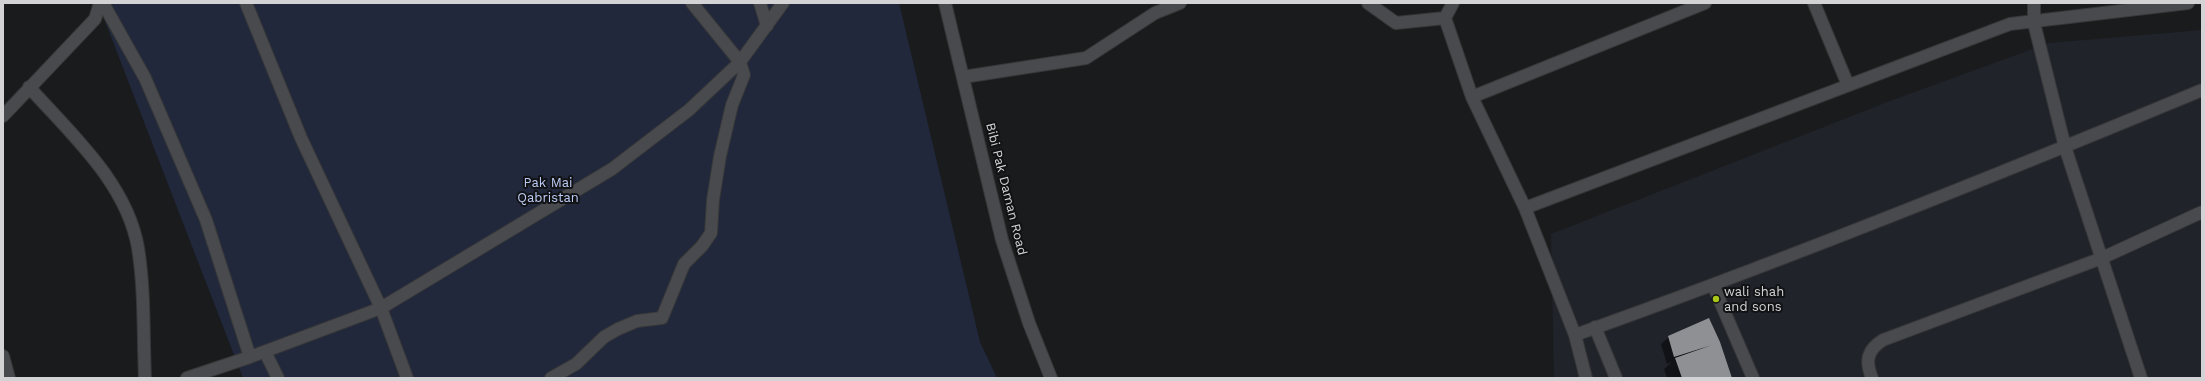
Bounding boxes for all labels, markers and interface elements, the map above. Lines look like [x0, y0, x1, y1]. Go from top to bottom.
street label: Bibi Pak Daman Road [982, 121, 1030, 257]
park label: Pak Mai Qabristan [517, 175, 579, 206]
place label: wali shah and sons [1724, 284, 1784, 315]
marker: wali shah and sons [1711, 294, 1721, 304]

